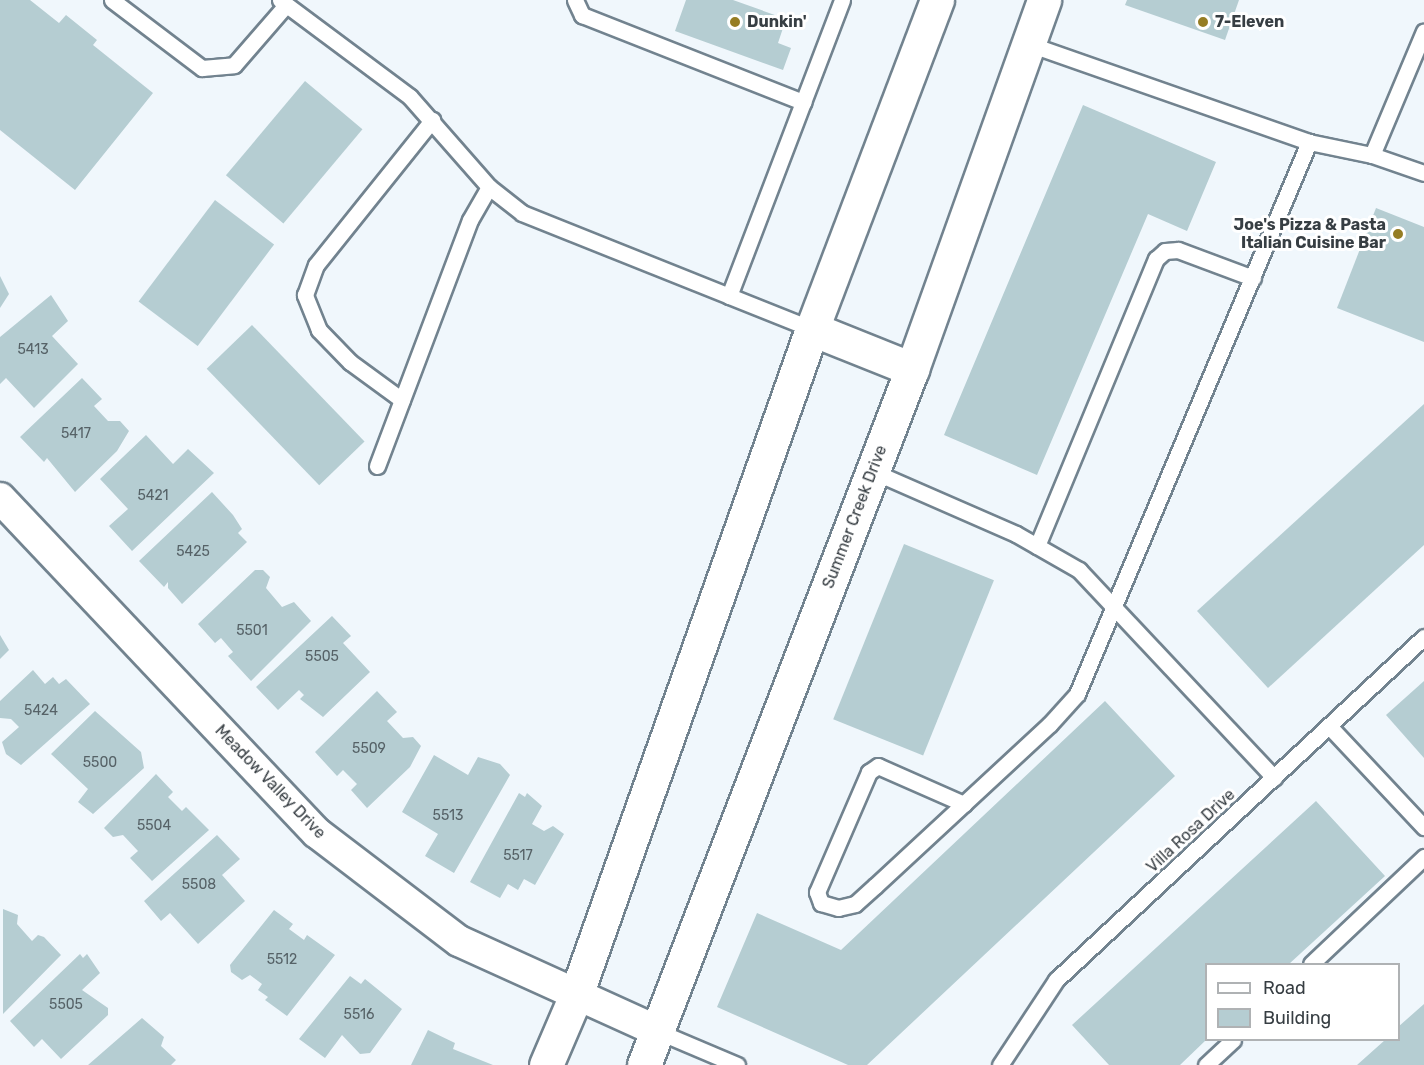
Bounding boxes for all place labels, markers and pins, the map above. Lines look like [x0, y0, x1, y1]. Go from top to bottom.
place label: Dunkin' [747, 12, 807, 32]
place label: 7-Eleven [1215, 12, 1284, 32]
marker: Dunkin' [728, 15, 742, 29]
marker: 7-Eleven [1196, 15, 1210, 29]
place label: Joe's Pizza & Pasta Italian Cuisine Bar [1234, 215, 1386, 253]
marker: Joe's Pizza & Pasta Italian Cuisine Bar [1391, 227, 1405, 241]

